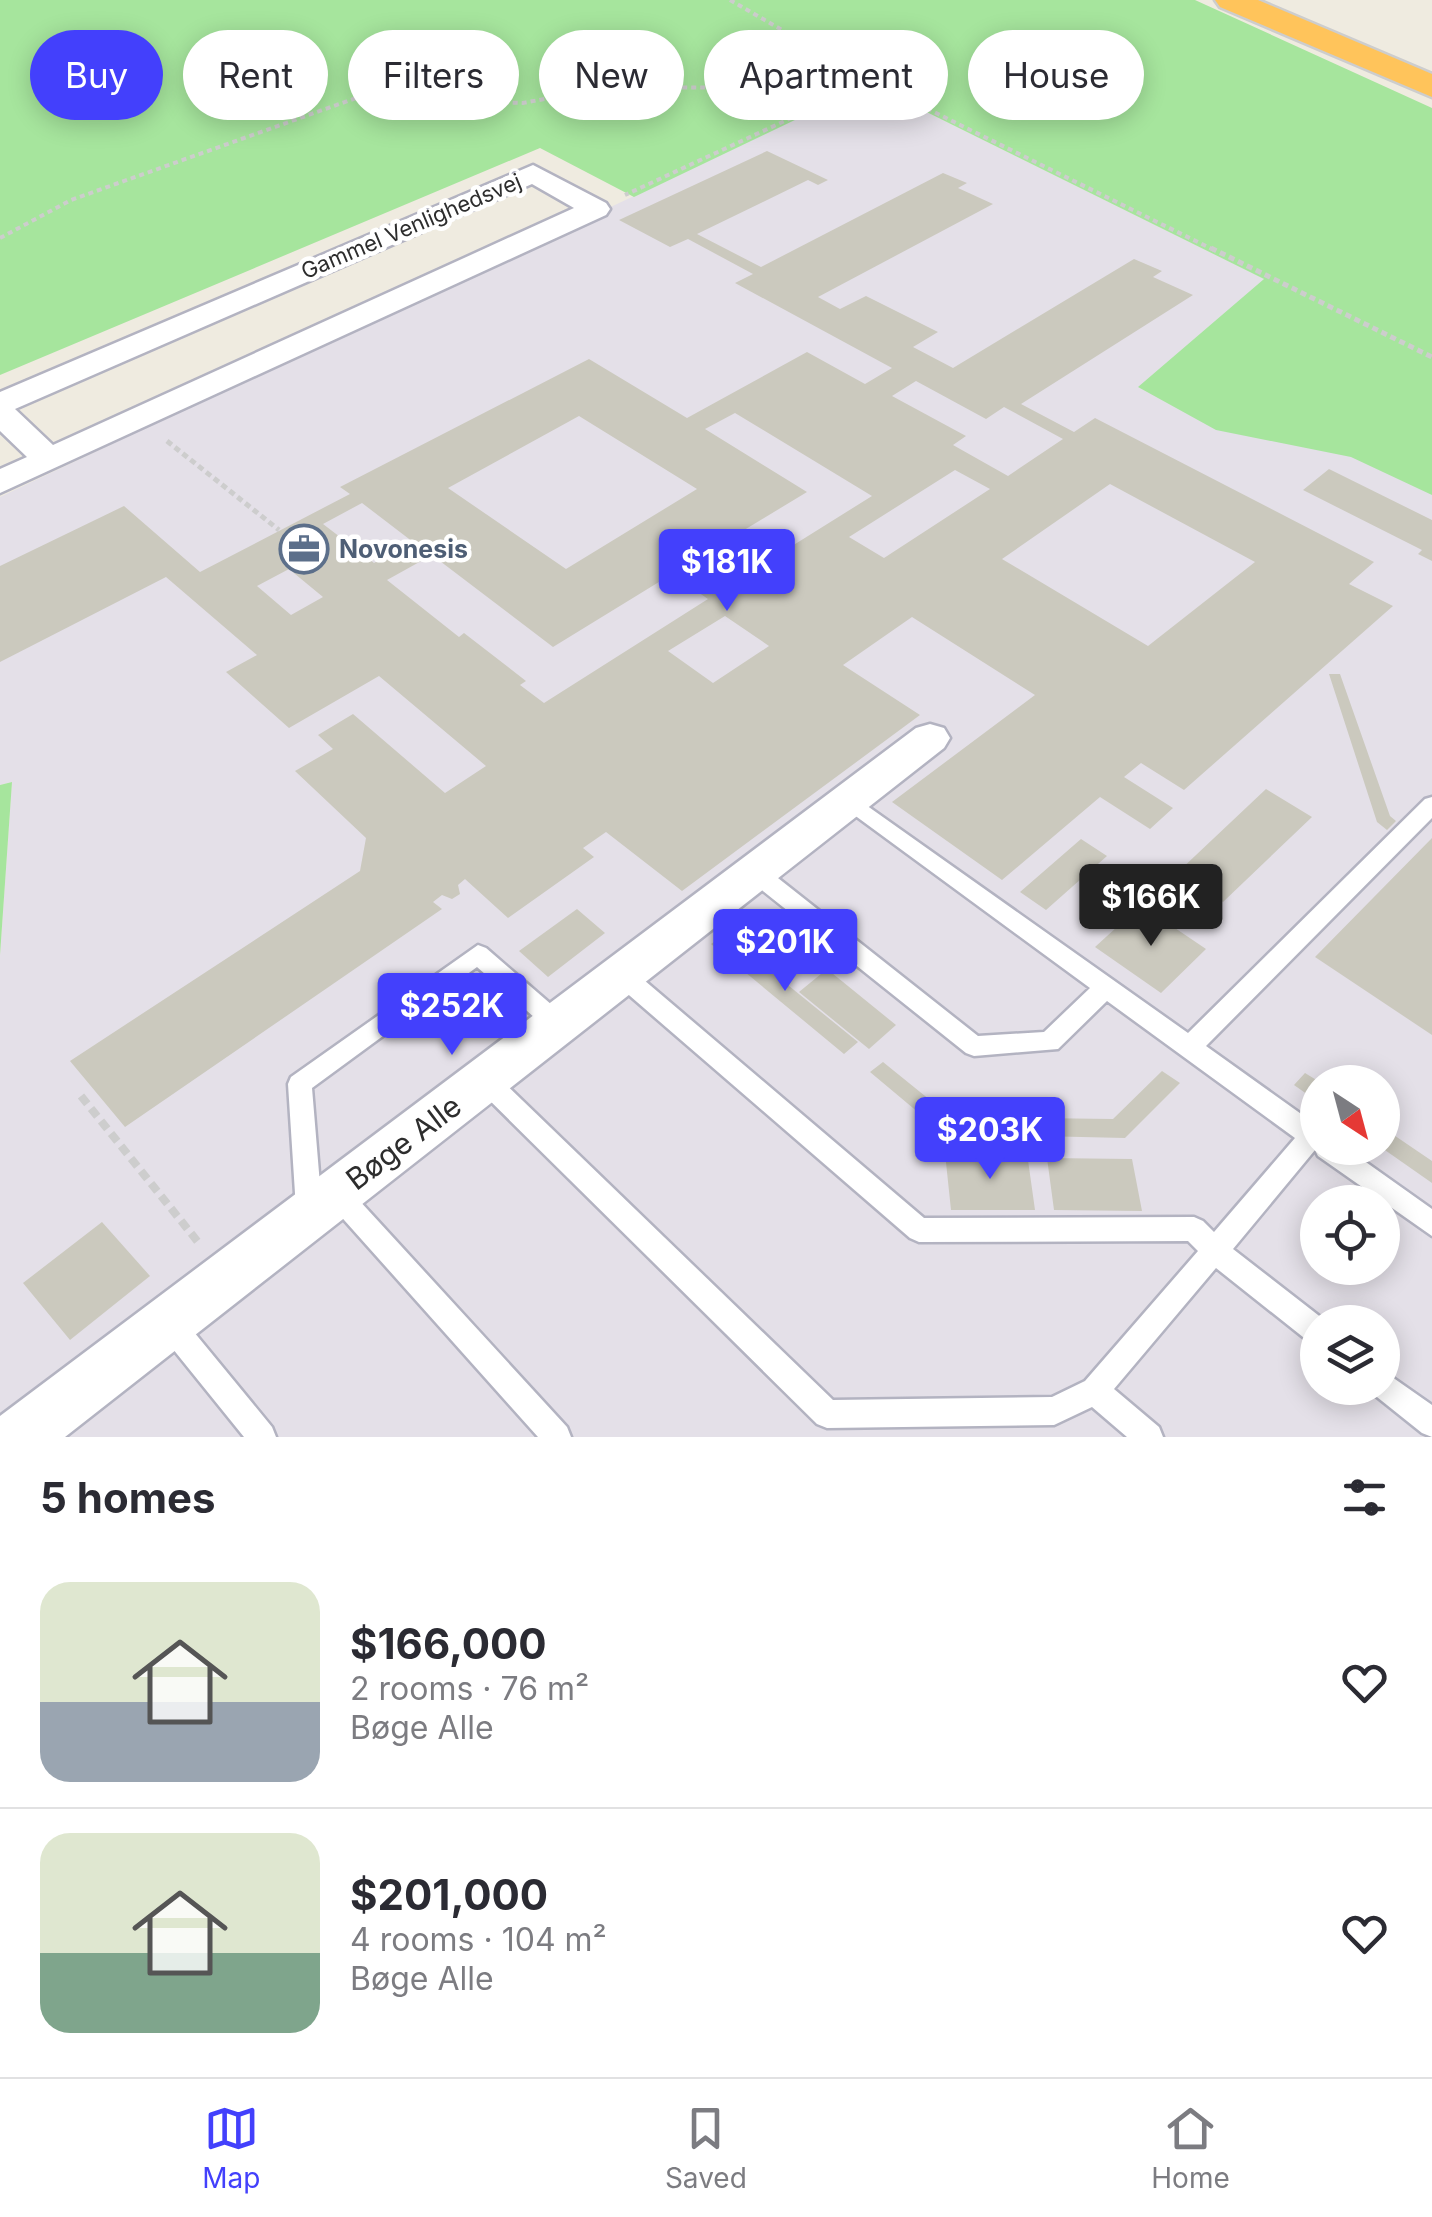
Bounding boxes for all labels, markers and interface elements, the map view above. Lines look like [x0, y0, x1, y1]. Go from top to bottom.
chip: Buy [30, 30, 163, 120]
chip: Rent [183, 30, 328, 120]
chip: Filters [348, 30, 519, 120]
chip: New [539, 30, 684, 120]
chip: Apartment [704, 30, 948, 120]
chip: House [968, 30, 1144, 120]
street label: Gammel Venlighedsvej [297, 168, 525, 284]
office icon: Novonesis [278, 523, 330, 575]
pin: $181K [657, 529, 797, 614]
place label: Novonesis [339, 534, 468, 564]
text: $181K [681, 542, 773, 581]
pin: $166K [1081, 864, 1221, 949]
text: $166K [1101, 877, 1201, 916]
pin: $201K [715, 909, 855, 994]
text: $201K [735, 922, 835, 961]
pin: $252K [382, 973, 522, 1058]
text: $252K [400, 986, 504, 1025]
north arrow [1300, 1065, 1400, 1165]
map controls [1300, 1065, 1400, 1405]
street label: Bøge Alle [339, 1087, 468, 1197]
pin: $203K [920, 1097, 1060, 1182]
text: $203K [937, 1110, 1043, 1149]
button: locate [1300, 1185, 1400, 1285]
button: layers [1300, 1305, 1400, 1405]
icon: filters [1337, 1470, 1392, 1525]
text: 5 homes [40, 1472, 216, 1523]
text: $166,000 [350, 1618, 547, 1669]
icon: home [120, 1622, 240, 1742]
icon: heart [1337, 1655, 1392, 1710]
text: 2 rooms · 76 m² [350, 1669, 589, 1708]
text: Bøge Alle [350, 1708, 494, 1747]
text: $201,000 [350, 1869, 548, 1920]
icon: home [120, 1873, 240, 1993]
icon: heart [1337, 1906, 1392, 1961]
text: 4 rooms · 104 m² [350, 1920, 607, 1959]
text: Bøge Alle [350, 1959, 494, 1998]
tab: Map [202, 2101, 260, 2195]
tab: Saved [665, 2101, 747, 2195]
tab: Home [1151, 2101, 1230, 2195]

